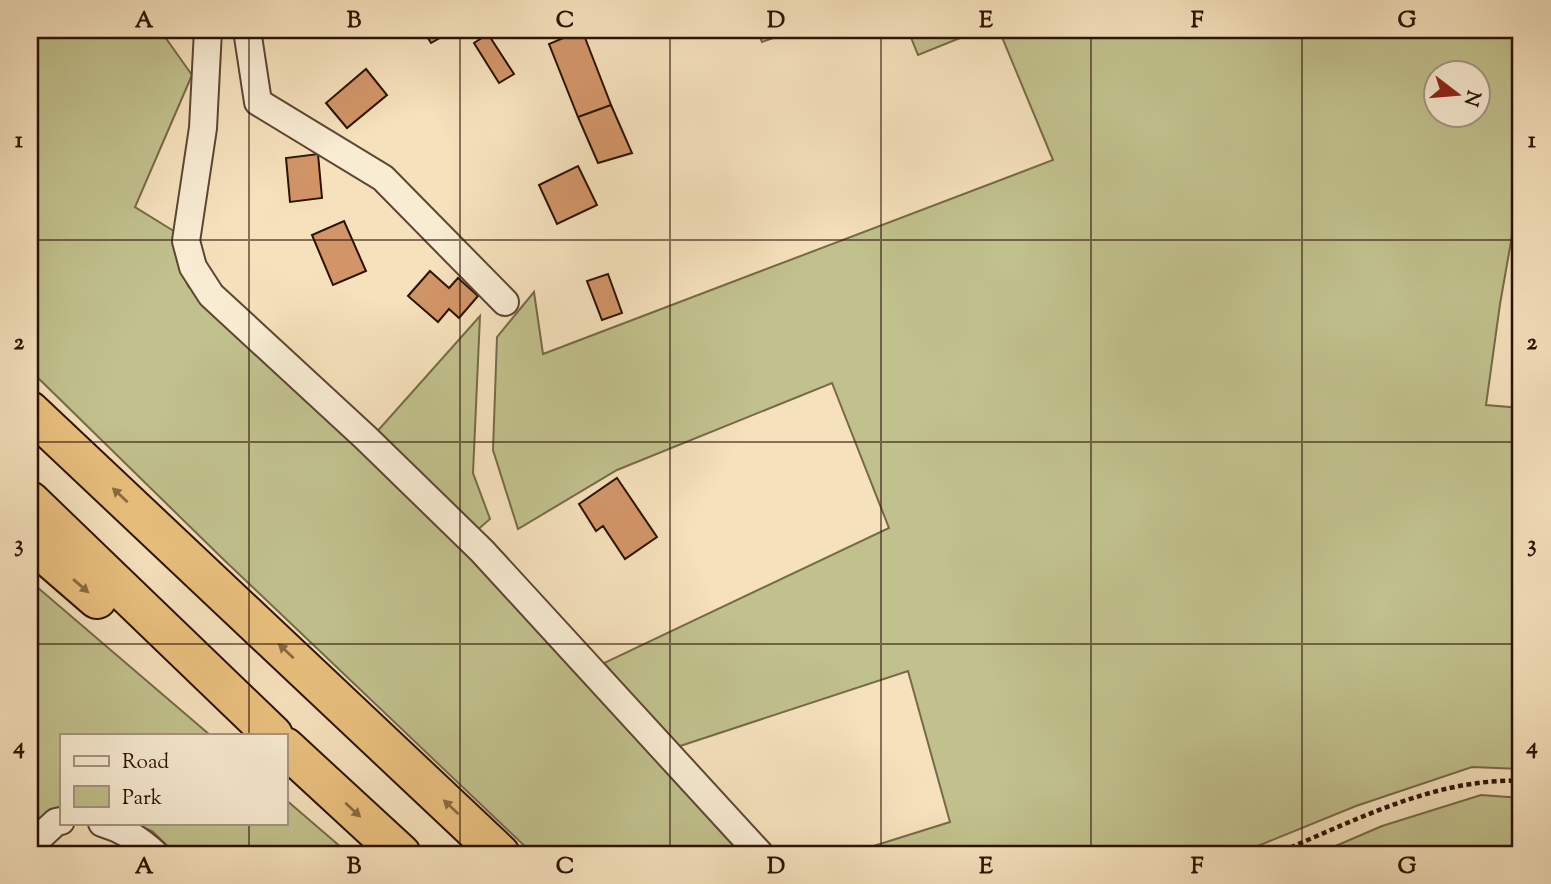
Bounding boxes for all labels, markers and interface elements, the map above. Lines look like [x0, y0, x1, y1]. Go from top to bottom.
text: A [135, 5, 154, 38]
text: B [347, 5, 362, 38]
text: C [556, 5, 574, 38]
text: D [767, 5, 785, 38]
text: E [979, 5, 993, 38]
text: F [1191, 5, 1204, 38]
text: G [1398, 5, 1417, 38]
north arrow [1422, 60, 1492, 130]
text: N [1456, 87, 1486, 109]
text: 1 [15, 125, 23, 158]
text: 1 [1528, 125, 1536, 158]
text: 2 [14, 327, 25, 360]
text: 2 [1527, 327, 1538, 360]
one-way arrow [111, 487, 129, 503]
text: 3 [14, 529, 24, 562]
text: 3 [1527, 529, 1537, 562]
one-way arrow [72, 578, 90, 594]
one-way arrow [277, 642, 294, 659]
text: 4 [12, 731, 25, 764]
text: 4 [1525, 731, 1538, 764]
legend [60, 734, 287, 824]
text: Road [122, 748, 169, 778]
text: Park [122, 784, 163, 814]
one-way arrow [443, 800, 460, 816]
one-way arrow [344, 802, 361, 818]
text: A [135, 851, 154, 884]
text: B [347, 851, 362, 884]
text: C [556, 851, 574, 884]
text: D [767, 851, 785, 884]
text: E [979, 851, 993, 884]
text: F [1191, 851, 1204, 884]
text: G [1398, 851, 1417, 884]

